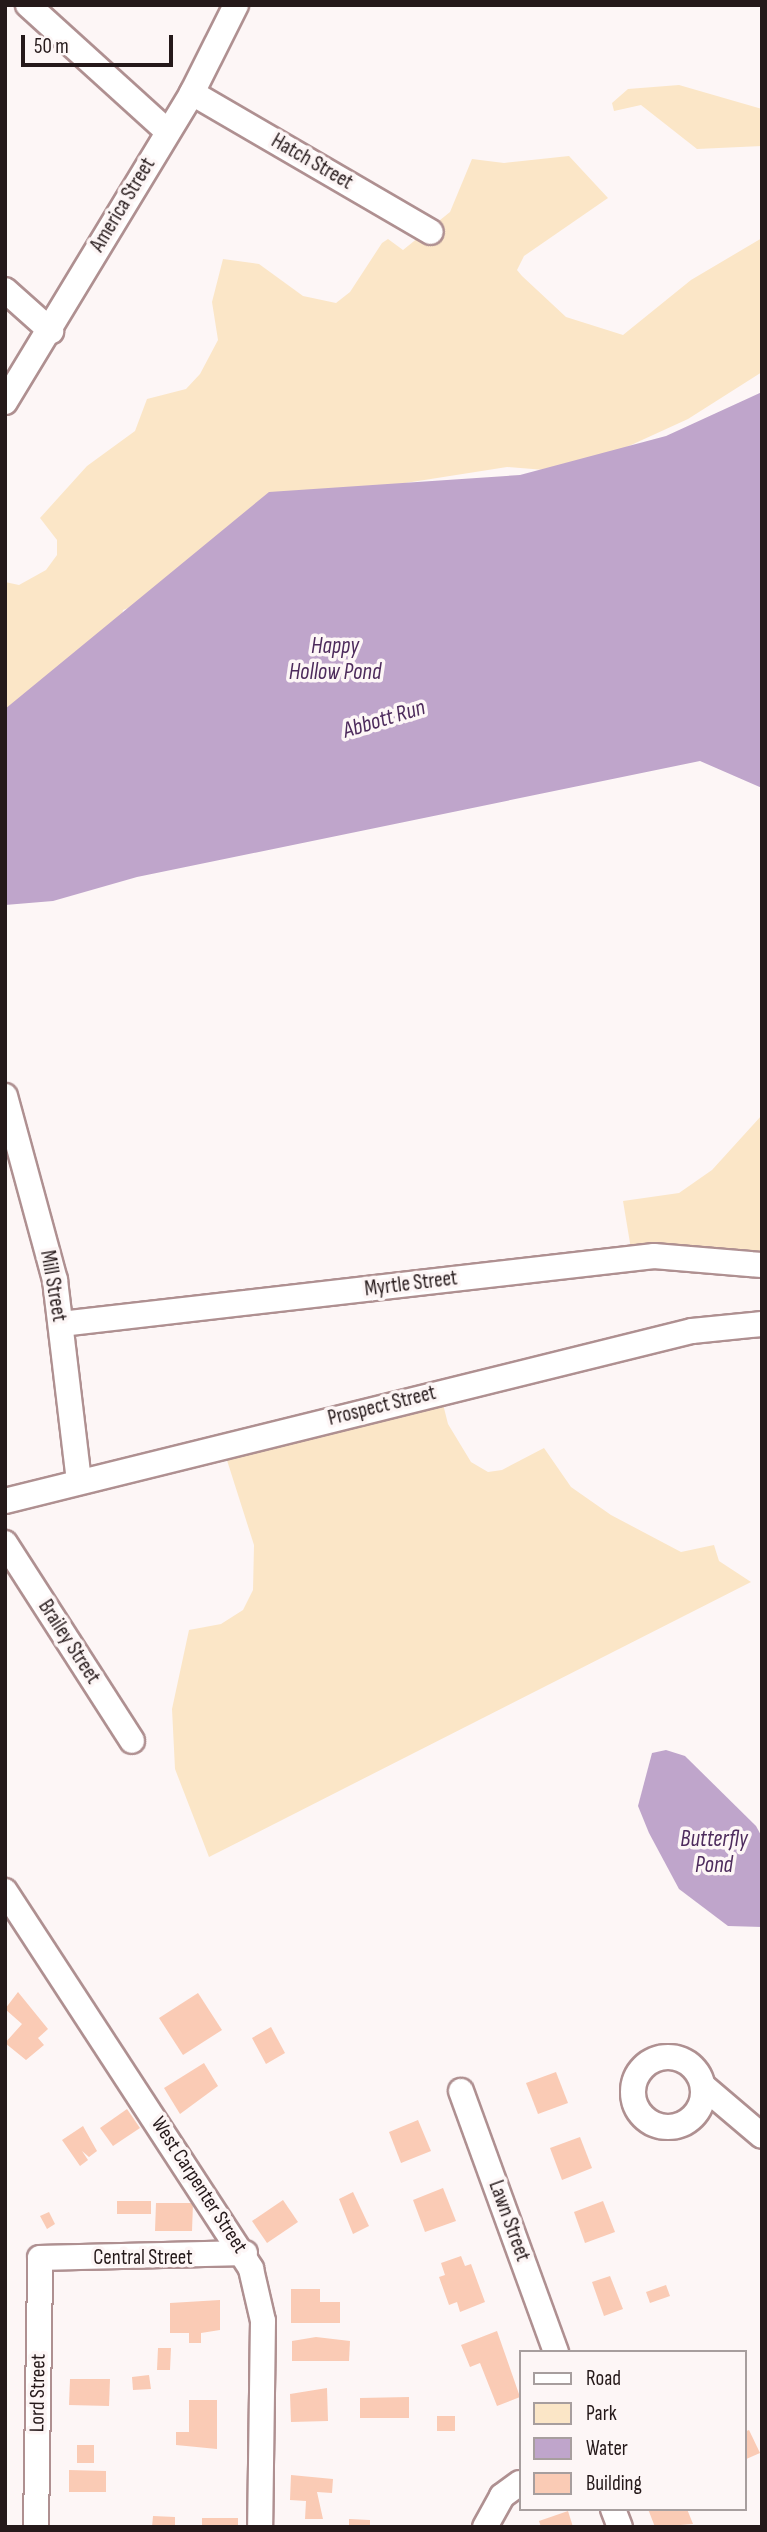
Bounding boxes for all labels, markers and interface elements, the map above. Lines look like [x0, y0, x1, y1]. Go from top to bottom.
scale bar [24, 21, 177, 65]
text: 50 m [34, 34, 69, 59]
street label: Hatch Street [267, 129, 357, 195]
street label: America Street [85, 153, 161, 257]
water label: Happy Hollow Pond [289, 632, 381, 686]
water label: Abbott Run [339, 693, 429, 745]
street label: Mill Street [34, 1248, 72, 1324]
street label: Myrtle Street [363, 1266, 459, 1302]
street label: Prospect Street [325, 1380, 439, 1432]
street label: Brailey Street [33, 1595, 105, 1689]
water label: Butterfly Pond [680, 1825, 748, 1879]
street label: West Carpenter Street [146, 2112, 252, 2258]
street label: Lawn Street [483, 2177, 535, 2265]
street label: Central Street [93, 2245, 193, 2271]
legend [518, 2350, 746, 2511]
street label: Lord Street [25, 2354, 51, 2432]
text: Road [586, 2366, 621, 2391]
text: Park [586, 2401, 617, 2426]
text: Water [586, 2436, 628, 2461]
text: Building [586, 2471, 642, 2496]

